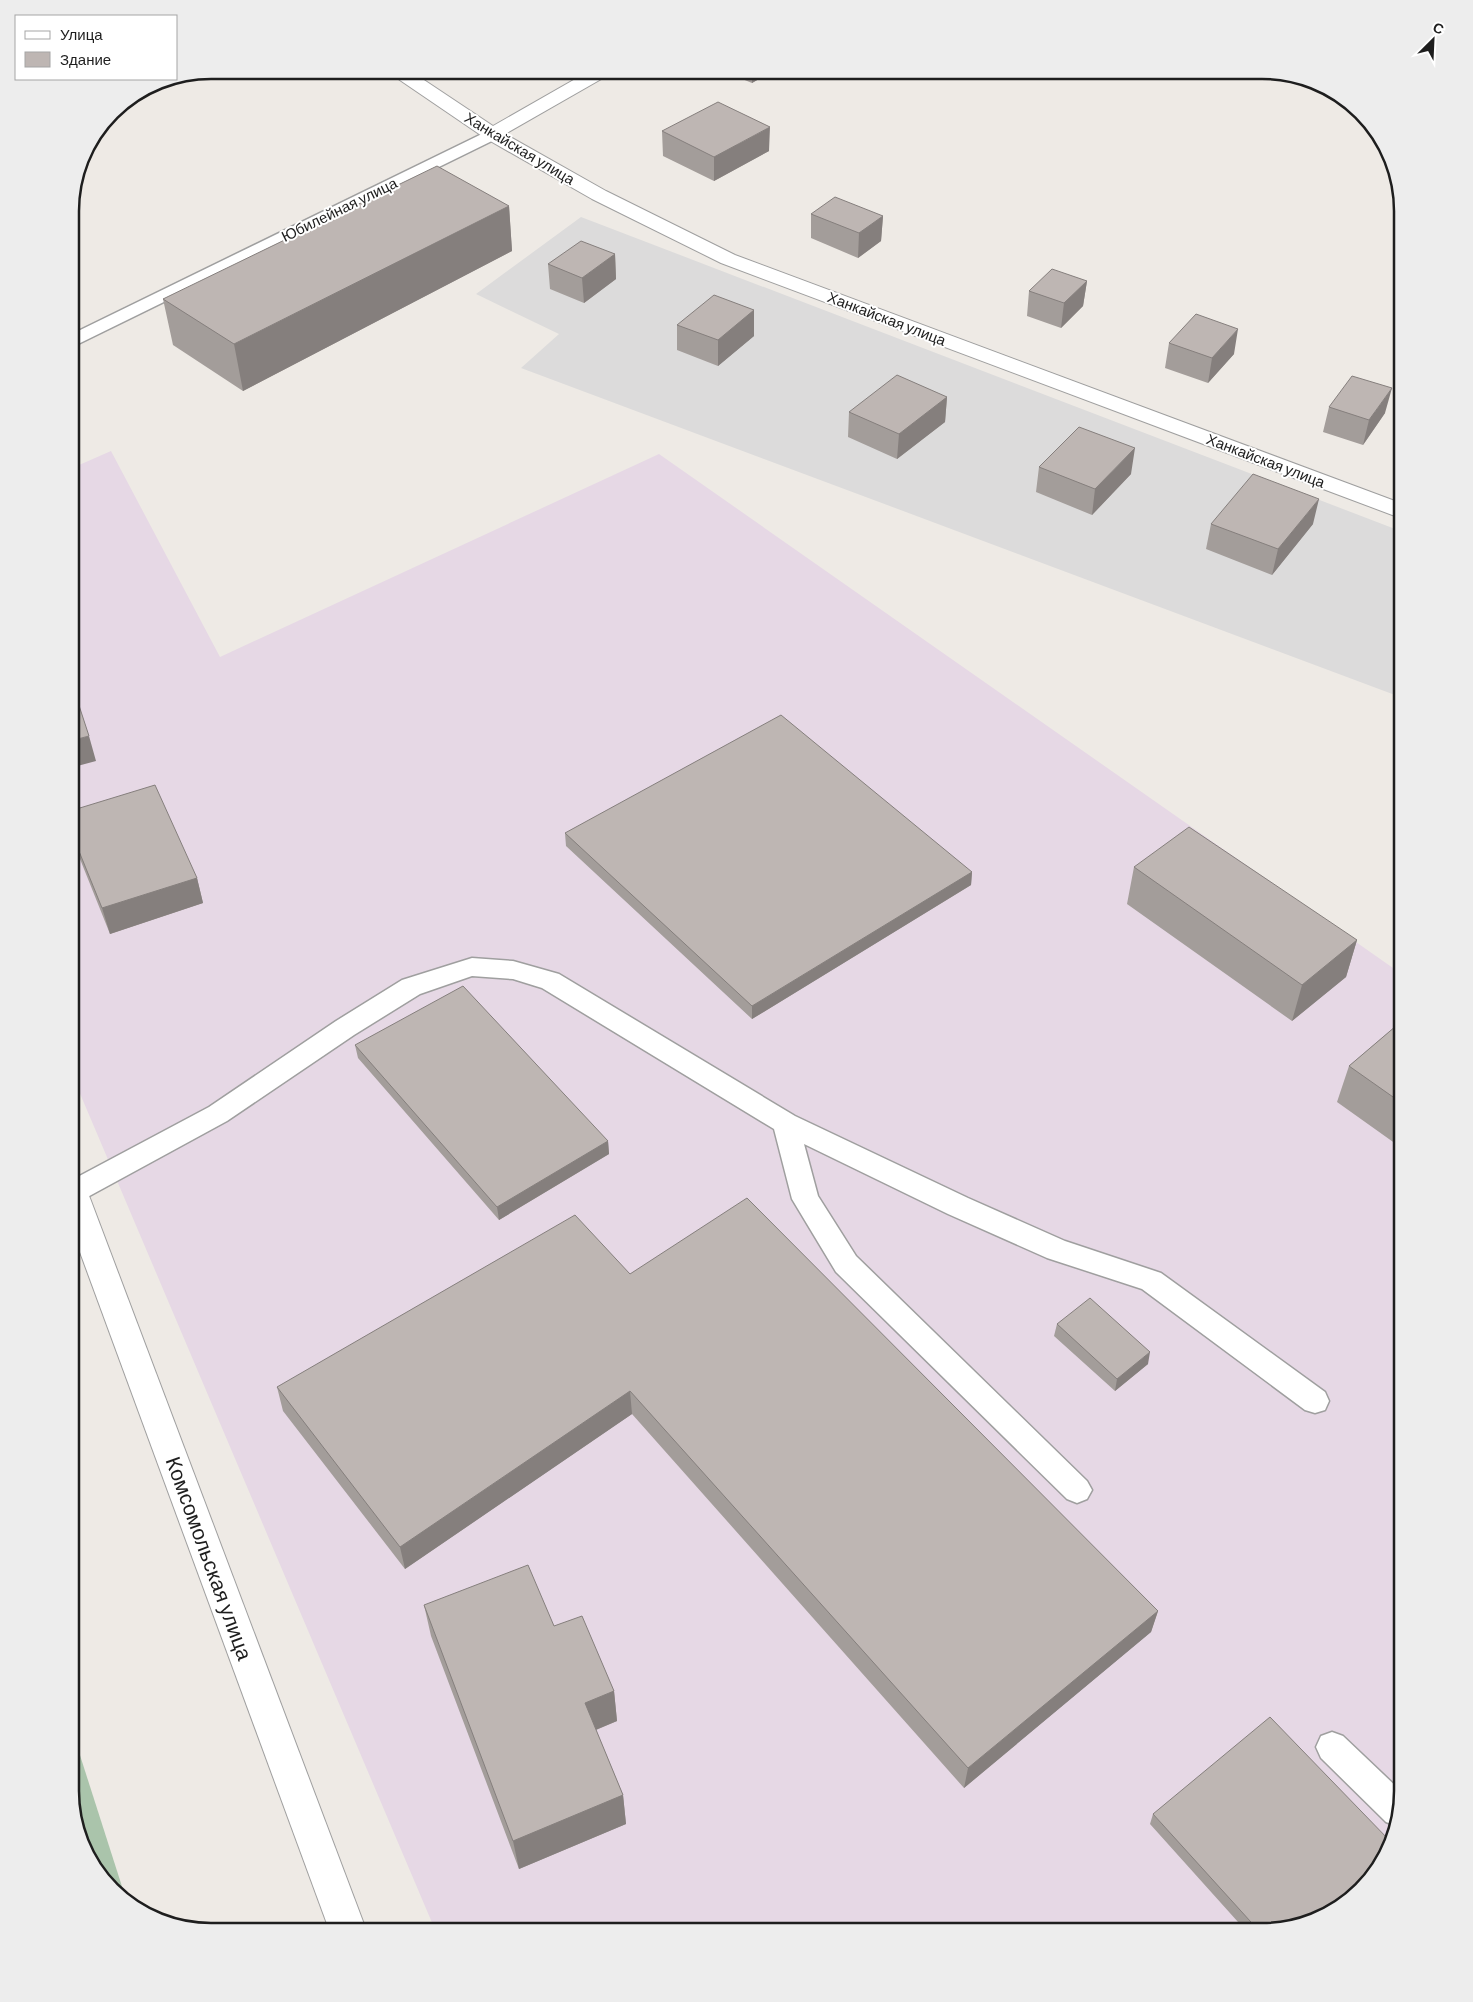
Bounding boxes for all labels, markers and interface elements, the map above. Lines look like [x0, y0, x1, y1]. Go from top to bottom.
legend [15, 15, 178, 80]
north arrow [1408, 15, 1458, 65]
text: С [1430, 18, 1447, 37]
text: Улица [60, 25, 103, 43]
text: Здание [60, 50, 111, 68]
street label: Ханкайская улица [462, 108, 579, 188]
street label: Юбилейная улица [278, 173, 400, 245]
street label: Ханкайская улица [825, 287, 949, 349]
street label: Ханкайская улица [1204, 429, 1328, 491]
street label: Комсомольская улица [162, 1453, 259, 1663]

